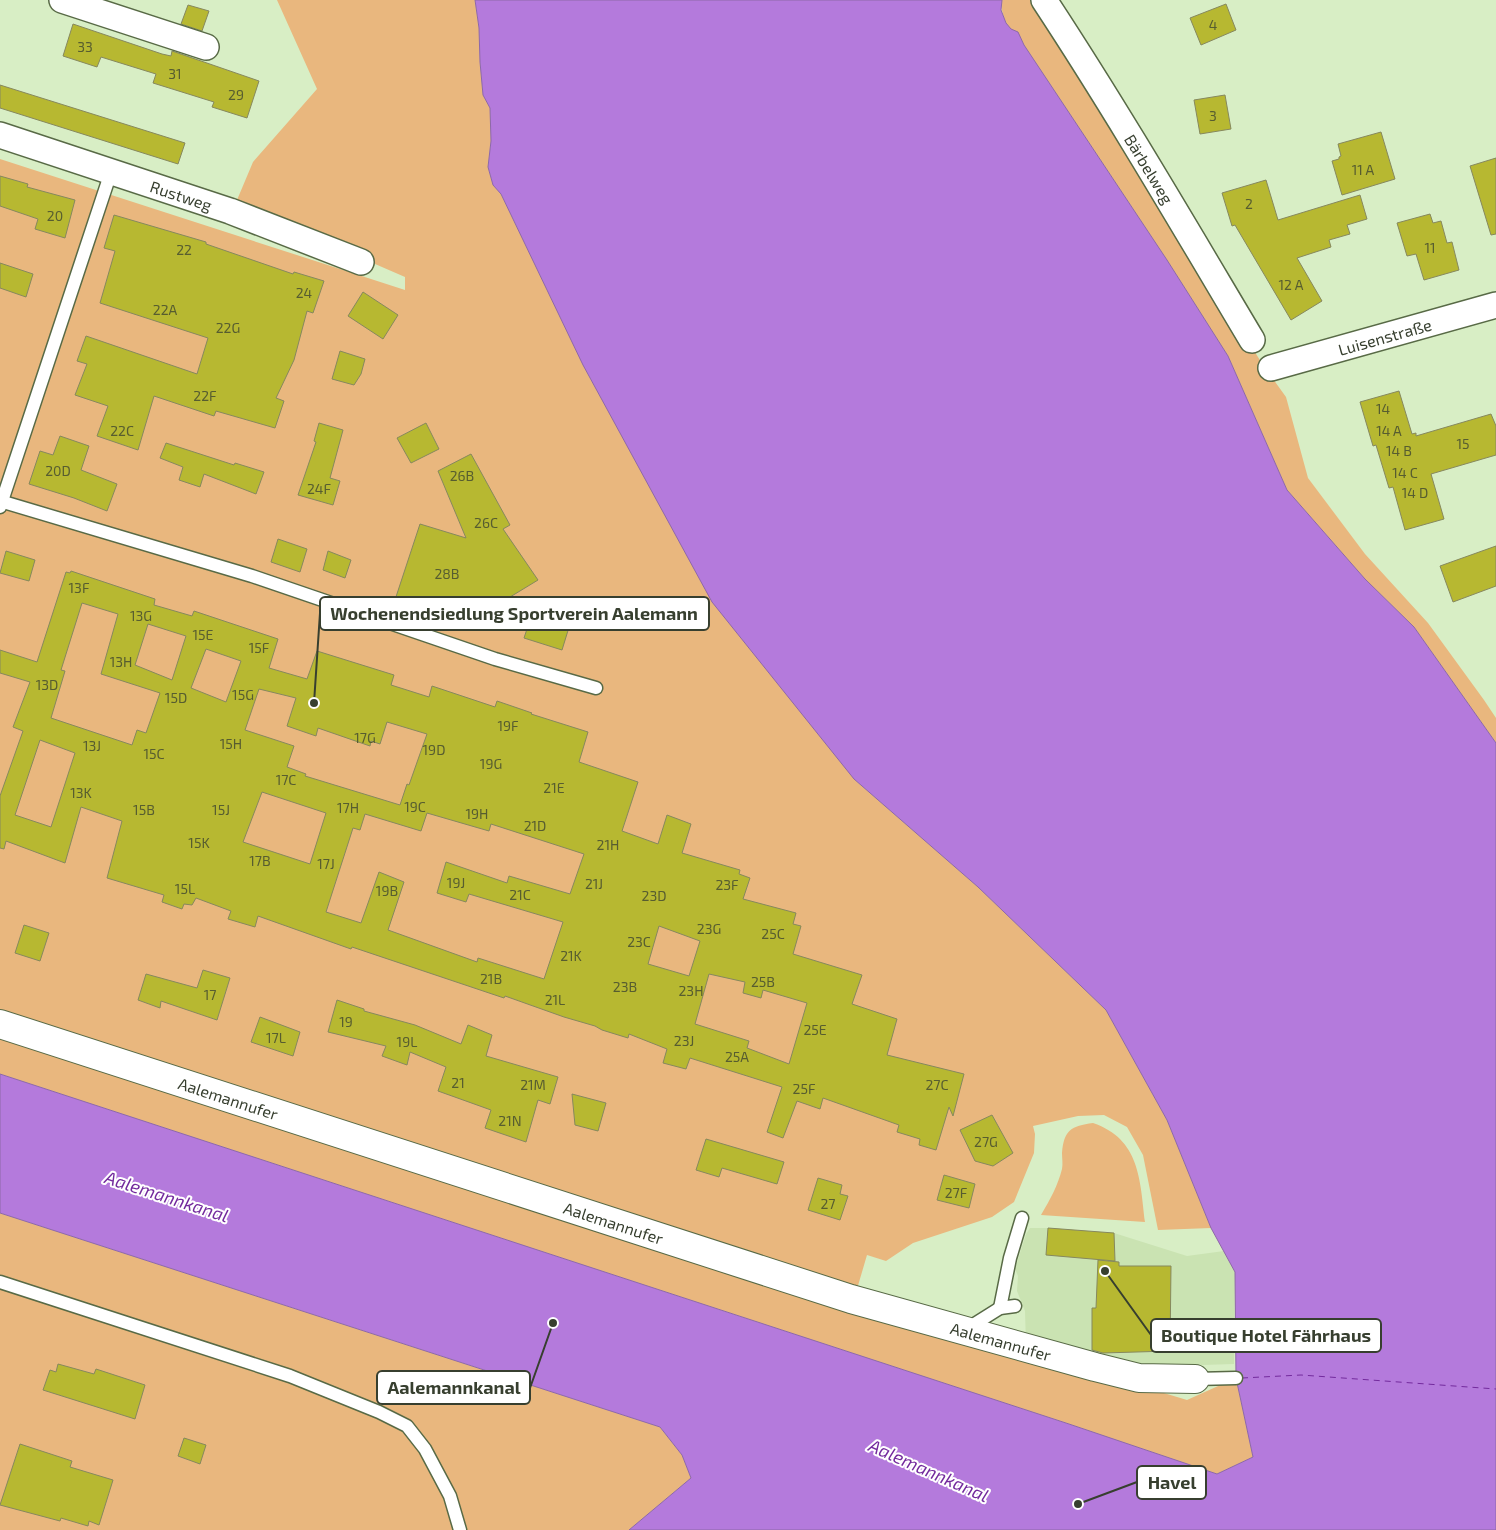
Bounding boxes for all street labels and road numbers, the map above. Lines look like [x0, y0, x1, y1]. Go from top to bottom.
street label: Bärbelweg [1121, 130, 1178, 207]
street label: Rustweg [148, 176, 215, 214]
street label: Luisenstraße [1336, 314, 1434, 358]
street label: Aalemannufer [176, 1073, 281, 1123]
street label: Aalemannufer [562, 1197, 667, 1247]
street label: Aalemannufer [948, 1318, 1054, 1364]

